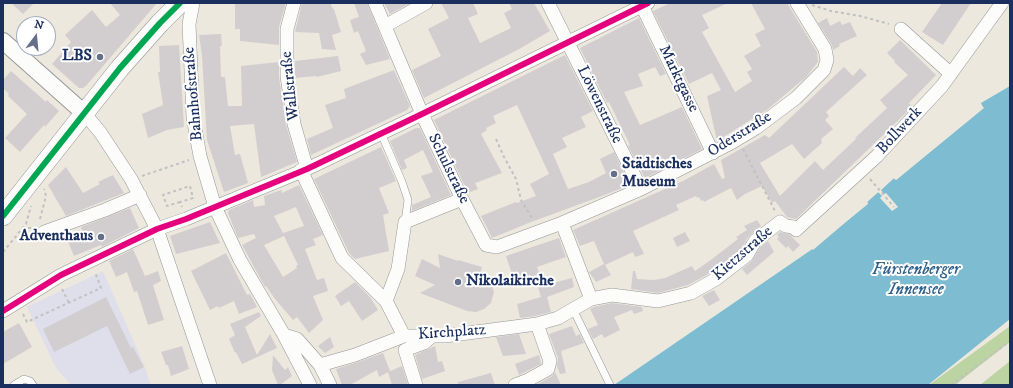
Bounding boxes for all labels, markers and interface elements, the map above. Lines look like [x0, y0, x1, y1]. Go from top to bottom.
north arrow [16, 16, 56, 56]
text: N [33, 17, 45, 33]
street label: Marktgasse [654, 42, 702, 116]
street label: Bahnhofstraße [180, 46, 208, 142]
place label: LBS [62, 47, 92, 67]
street label: Wallstraße [278, 50, 304, 122]
marker: LBS [95, 52, 105, 62]
street label: Löwenstraße [572, 63, 626, 147]
street label: Bollwerk [873, 103, 927, 159]
street label: Oderstraße [705, 108, 775, 162]
street label: Schulstraße [423, 131, 473, 207]
place label: Städtisches Museum [622, 155, 692, 193]
marker: Städtisches Museum [609, 169, 619, 179]
street label: Kietzstraße [709, 223, 777, 285]
place label: Adventhaus [20, 227, 93, 247]
marker: Adventhaus [96, 232, 106, 242]
water label: Fürstenberger Innensee [872, 260, 960, 300]
place label: Nikolaikirche [466, 272, 554, 292]
marker: Nikolaikirche [453, 277, 463, 287]
street label: Kirchplatz [417, 321, 487, 345]

